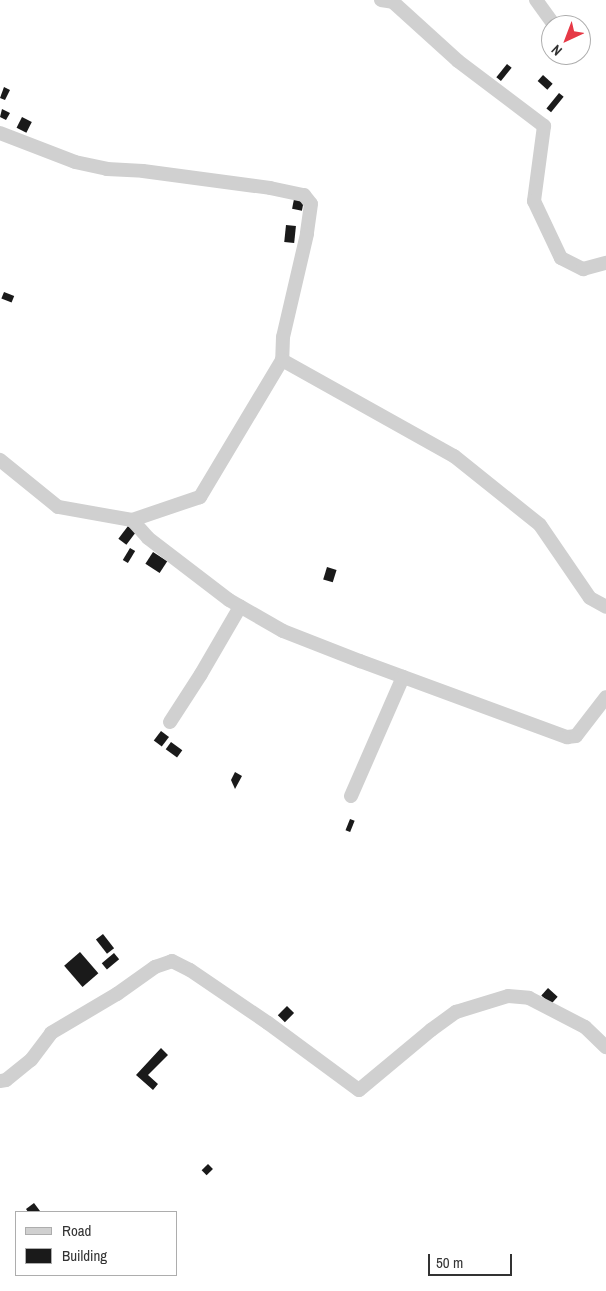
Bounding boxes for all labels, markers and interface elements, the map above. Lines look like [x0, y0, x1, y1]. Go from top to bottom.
north arrow [541, 15, 591, 65]
text: N [547, 41, 566, 60]
legend [15, 1211, 178, 1276]
text: Road [62, 1220, 91, 1241]
scale bar [431, 1244, 515, 1276]
text: Building [62, 1245, 107, 1266]
text: 50 m [436, 1252, 463, 1273]

